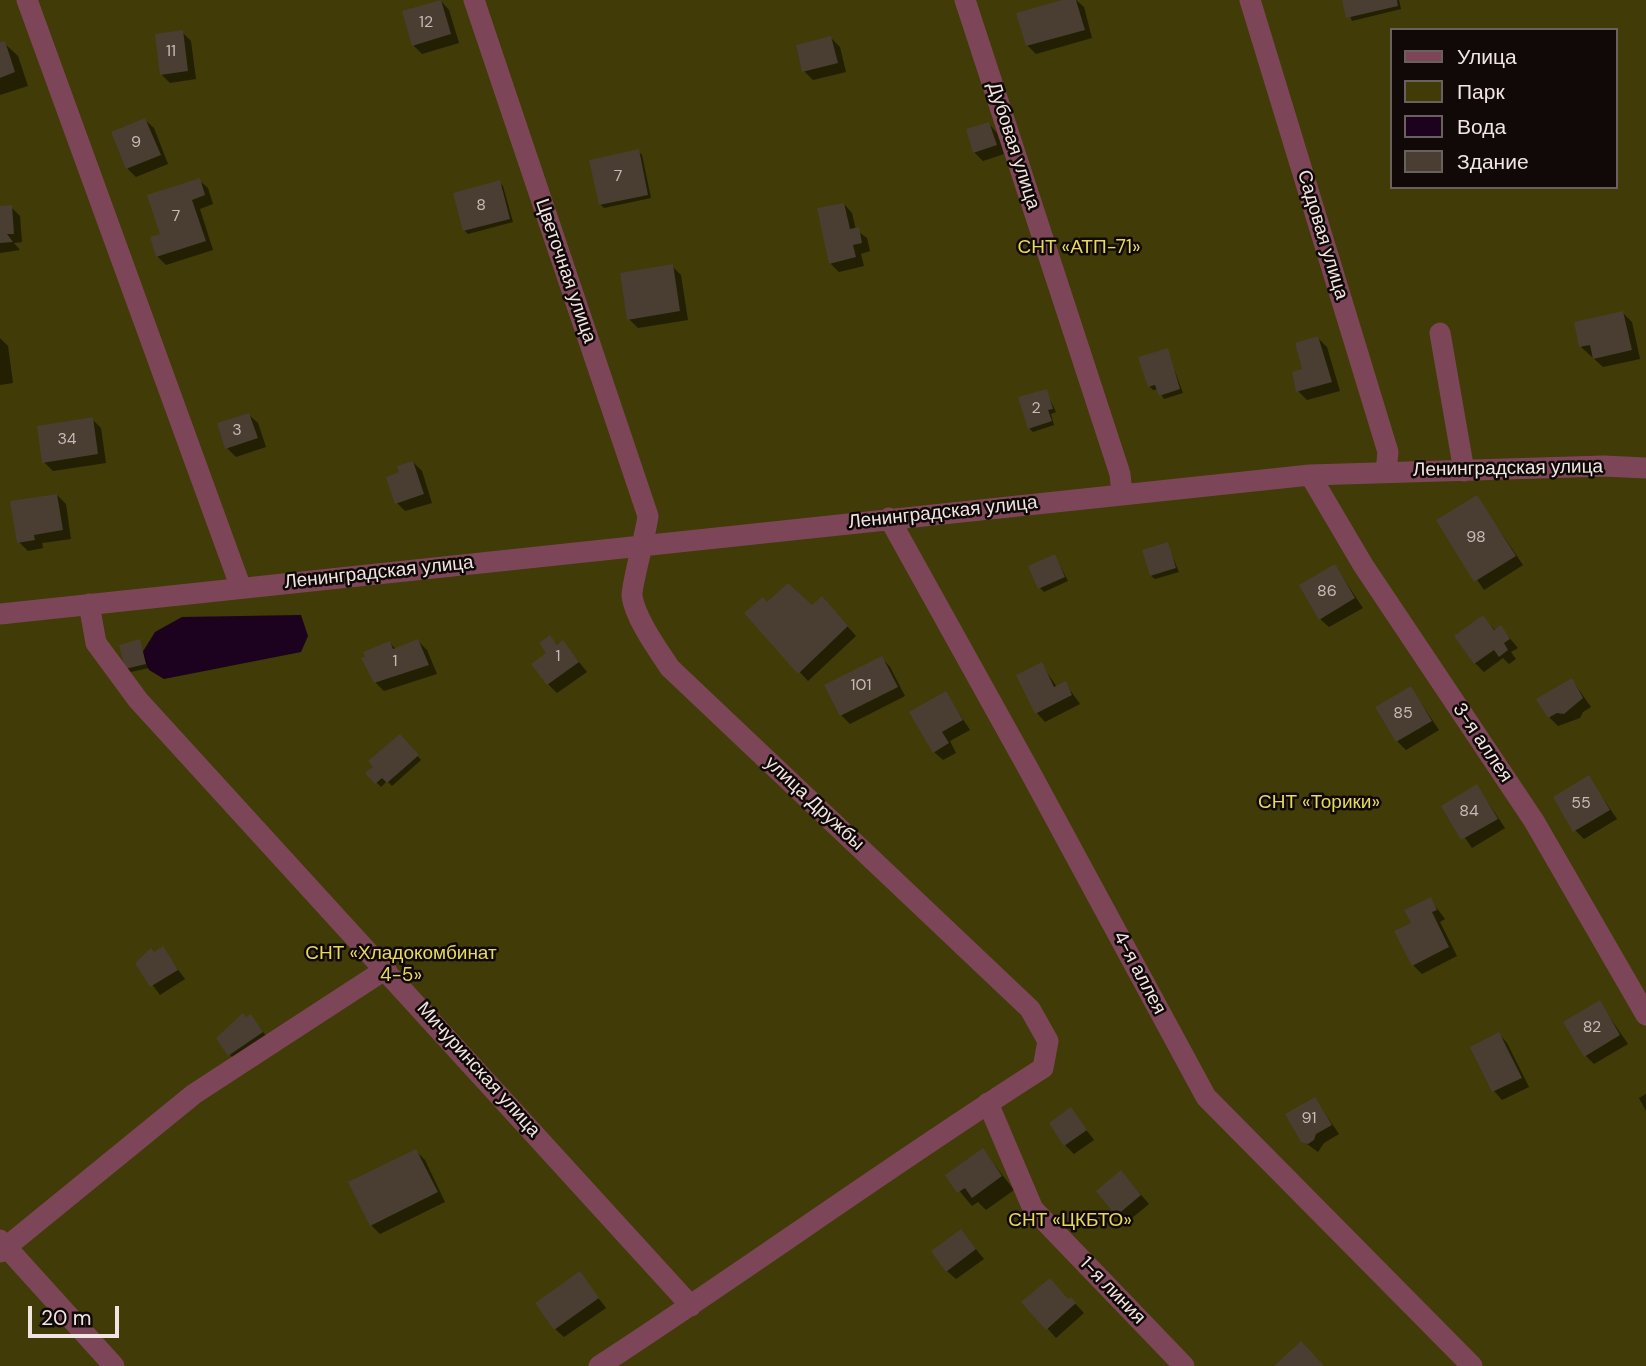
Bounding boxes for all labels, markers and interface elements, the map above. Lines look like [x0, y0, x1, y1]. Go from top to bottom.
house number: 12 [419, 13, 433, 33]
legend [1390, 28, 1618, 189]
house number: 11 [166, 42, 176, 62]
text: Улица [1457, 43, 1517, 71]
text: Парк [1457, 78, 1505, 106]
street label: Дубовая улица [982, 79, 1044, 213]
text: Вода [1457, 113, 1506, 141]
house number: 9 [131, 133, 141, 153]
text: Здание [1457, 148, 1529, 176]
house number: 7 [614, 167, 622, 187]
street label: Садовая улица [1291, 168, 1353, 302]
house number: 8 [476, 196, 486, 216]
street label: Цветочная улица [530, 196, 600, 346]
house number: 7 [172, 207, 180, 227]
park label: СНТ «АТП-71» [1017, 237, 1141, 259]
house number: 2 [1031, 399, 1041, 419]
house number: 3 [232, 421, 242, 441]
house number: 34 [57, 430, 77, 450]
street label: Ленинградская улица [1413, 456, 1603, 482]
street label: Ленинградская улица [847, 492, 1039, 534]
house number: 98 [1466, 528, 1486, 548]
street label: Ленинградская улица [283, 552, 475, 594]
house number: 86 [1317, 582, 1337, 602]
house number: 1 [556, 647, 560, 667]
house number: 1 [393, 652, 397, 672]
house number: 101 [851, 676, 871, 696]
street label: 3-я аллея [1447, 699, 1517, 787]
house number: 85 [1393, 704, 1413, 724]
street label: улица Дружбы [760, 752, 868, 856]
park label: СНТ «Торики» [1258, 792, 1380, 814]
house number: 55 [1571, 794, 1591, 814]
house number: 84 [1459, 802, 1479, 822]
street label: 4-я аллея [1108, 928, 1170, 1018]
park label: СНТ «Хладокомбинат 4-5» [305, 943, 497, 987]
street label: Мичуринская улица [411, 998, 545, 1142]
house number: 82 [1583, 1018, 1601, 1038]
house number: 91 [1302, 1109, 1316, 1129]
park label: СНТ «ЦКБТО» [1008, 1210, 1132, 1232]
street label: 1-я линия [1074, 1253, 1150, 1329]
scale bar [32, 1292, 122, 1336]
text: 20 m [41, 1304, 92, 1332]

